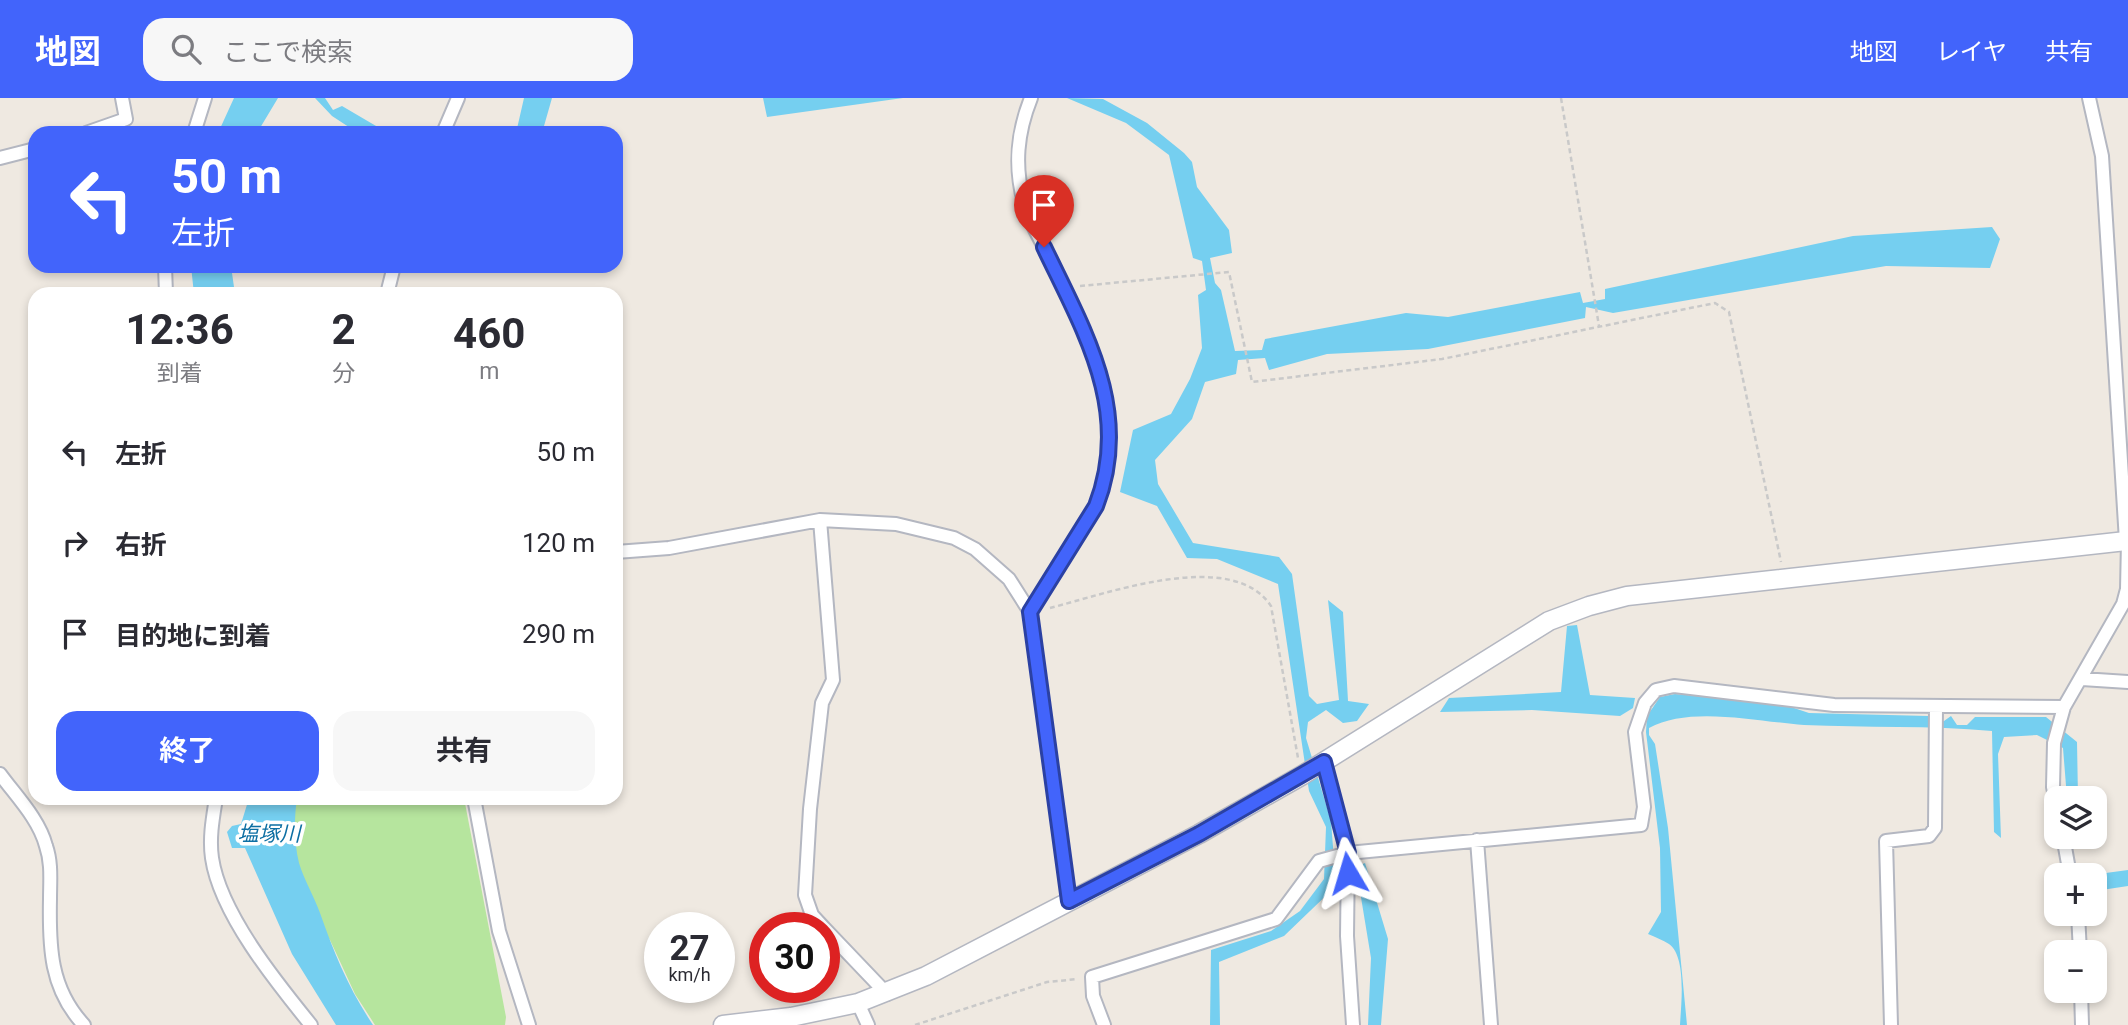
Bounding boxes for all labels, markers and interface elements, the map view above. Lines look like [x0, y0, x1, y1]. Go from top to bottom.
search box [143, 18, 633, 81]
icon: search [167, 30, 205, 68]
text: 地図 [35, 32, 101, 71]
text: ここで検索 [223, 37, 353, 67]
text: 地図 [1850, 38, 1898, 66]
text: レイヤ [1936, 38, 2007, 66]
text: 共有 [2045, 38, 2093, 66]
text: 50 m [171, 148, 282, 205]
icon: left [56, 154, 147, 245]
pin [1014, 175, 1074, 247]
icon: arrive [1025, 186, 1063, 224]
text: 左折 [171, 214, 235, 252]
text: 12:36 [126, 305, 234, 354]
text: 2 [331, 305, 356, 354]
text: 460 [453, 309, 525, 358]
text: m [479, 358, 499, 385]
text: 到着 [157, 360, 203, 387]
text: 分 [332, 360, 355, 387]
icon: left [56, 433, 94, 471]
text: 50 m [537, 437, 595, 467]
text: 左折 [115, 439, 167, 469]
icon: right [56, 524, 94, 562]
text: 120 m [522, 528, 595, 558]
text: 右折 [115, 530, 167, 560]
icon: arrive [56, 615, 94, 653]
text: 290 m [522, 619, 595, 649]
text: 目的地に到着 [115, 621, 271, 651]
button: 終了 [56, 711, 319, 791]
button: 共有 [333, 711, 595, 791]
map controls [2044, 786, 2107, 1003]
button: layers [2044, 786, 2107, 849]
water label: 塩塚川 [238, 822, 302, 846]
position arrow [1311, 836, 1385, 910]
button: + [2044, 863, 2107, 926]
speed limit sign: 30 [749, 912, 840, 1003]
text: 27 [669, 928, 710, 969]
button: − [2044, 940, 2107, 1003]
text: km/h [668, 964, 711, 985]

